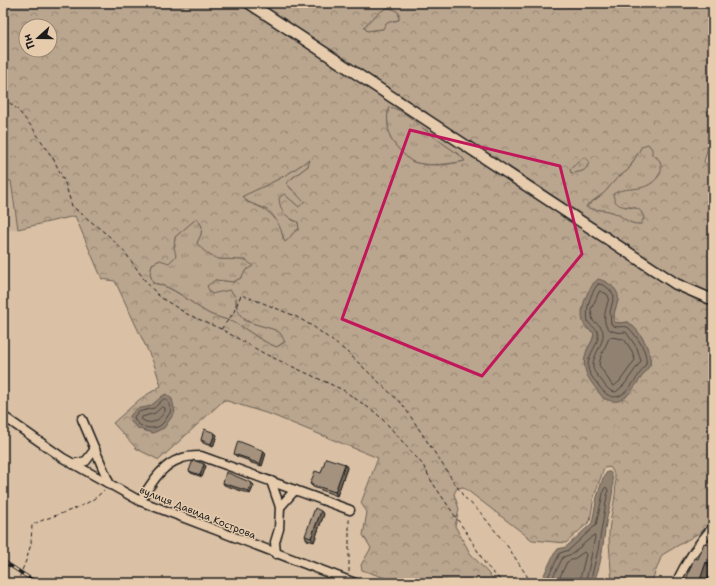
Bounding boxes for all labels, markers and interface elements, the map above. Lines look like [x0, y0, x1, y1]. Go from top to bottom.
north arrow [18, 18, 58, 58]
text: Пн [20, 32, 39, 51]
street label: вулиця Давида Кострова [138, 483, 259, 542]

